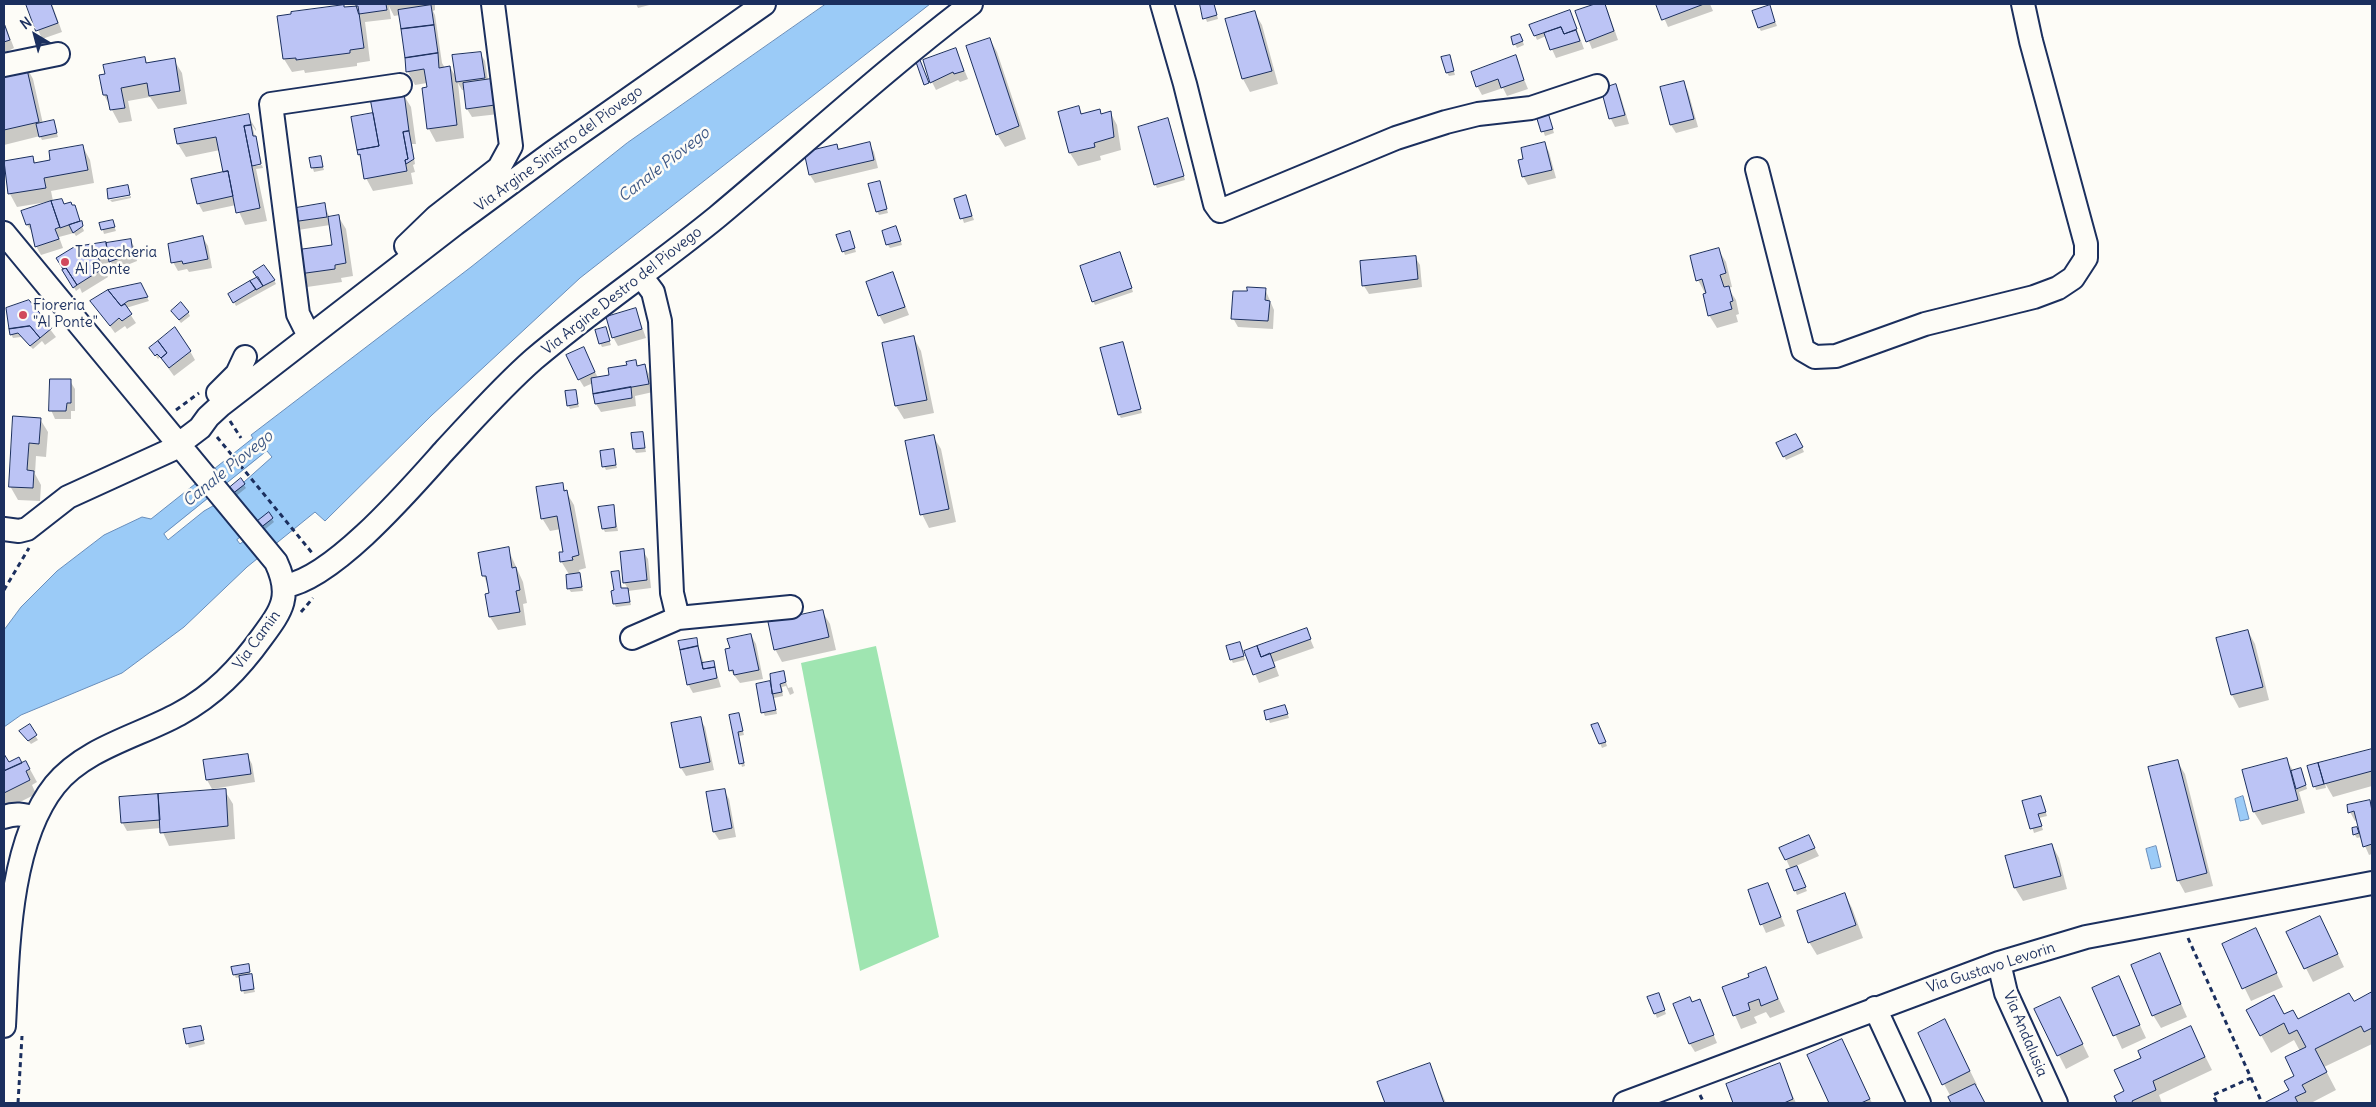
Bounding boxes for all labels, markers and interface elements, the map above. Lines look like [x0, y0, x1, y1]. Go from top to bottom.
north arrow [10, 10, 60, 60]
text: N [17, 13, 35, 33]
street label: Via Argine Sinistro del Piovego [472, 82, 646, 216]
water label: Canale Piovego [615, 123, 713, 207]
street label: Via Argine Destro del Piovego [539, 223, 705, 359]
place label: Tabaccheria Al Ponte [75, 244, 157, 279]
marker: Tabaccheria Al Ponte [59, 256, 71, 268]
place label: Fioreria "Al Ponte" [33, 297, 98, 332]
marker: Fioreria "Al Ponte" [17, 309, 29, 321]
water label: Canale Piovego [179, 427, 277, 511]
street label: Via Camin [230, 607, 284, 673]
street label: Via Gustavo Levorin [1925, 939, 2057, 997]
street label: Via Andalusia [1999, 988, 2051, 1080]

